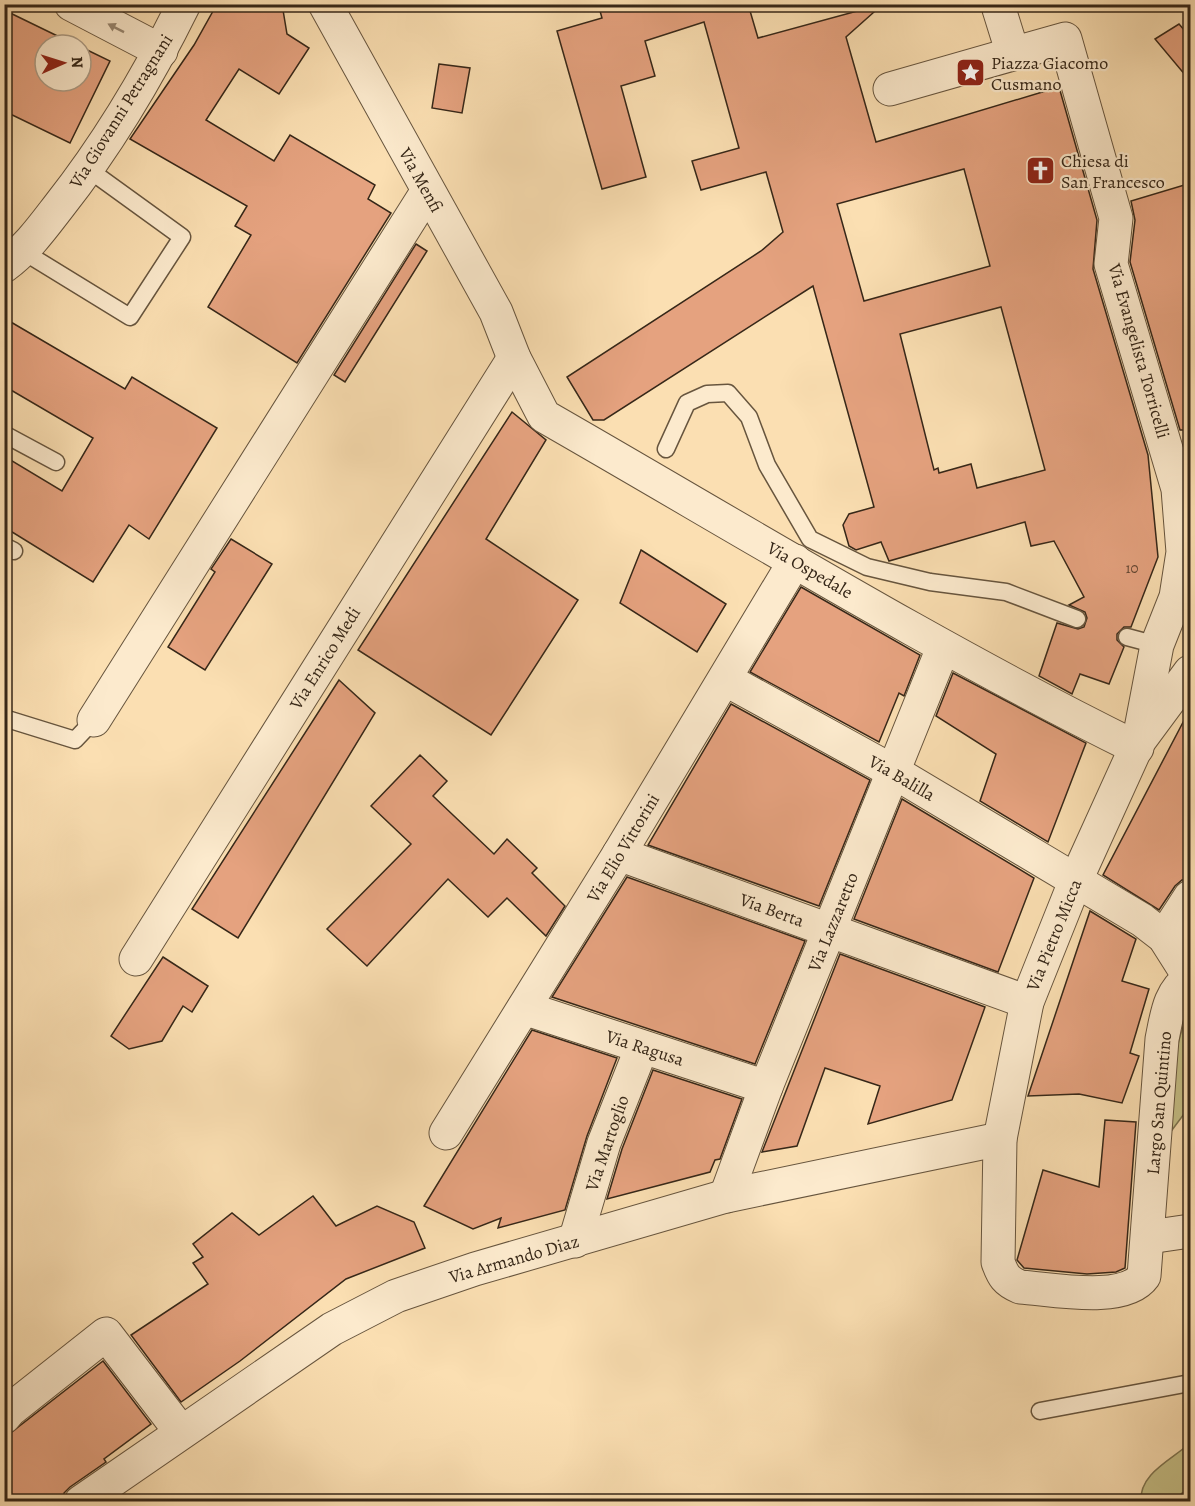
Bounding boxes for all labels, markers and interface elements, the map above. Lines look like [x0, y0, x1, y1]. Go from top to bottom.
one-way arrow [108, 23, 125, 32]
street label: Via Giovanni Petragnani [63, 29, 178, 194]
north arrow [33, 33, 93, 93]
place label: Piazza Giacomo Cusmano [991, 51, 1108, 96]
text: N [66, 56, 88, 69]
place icon: Piazza Giacomo Cusmano [954, 57, 986, 89]
street label: Via Menfi [393, 142, 449, 217]
place label: Chiesa di San Francesco [1061, 149, 1165, 194]
church icon: Chiesa di San Francesco [1024, 155, 1056, 187]
street label: Via Evangelista Torricelli [1102, 260, 1175, 441]
street label: Via Ospedale [762, 535, 857, 604]
house number: 10 [1125, 558, 1139, 578]
street label: Via Enrico Medi [283, 602, 366, 715]
street label: Via Balilla [863, 749, 940, 807]
street label: Via Elio Vittorini [581, 789, 665, 908]
street label: Via Lazzaretto [802, 869, 864, 976]
street label: Via Pietro Micca [1020, 875, 1088, 995]
street label: Via Berta [735, 887, 808, 933]
street label: Via Ragusa [602, 1024, 688, 1072]
street label: Largo San Quintino [1141, 1030, 1177, 1176]
street label: Via Martoglio [579, 1092, 635, 1195]
street label: Via Armando Diaz [445, 1229, 582, 1289]

